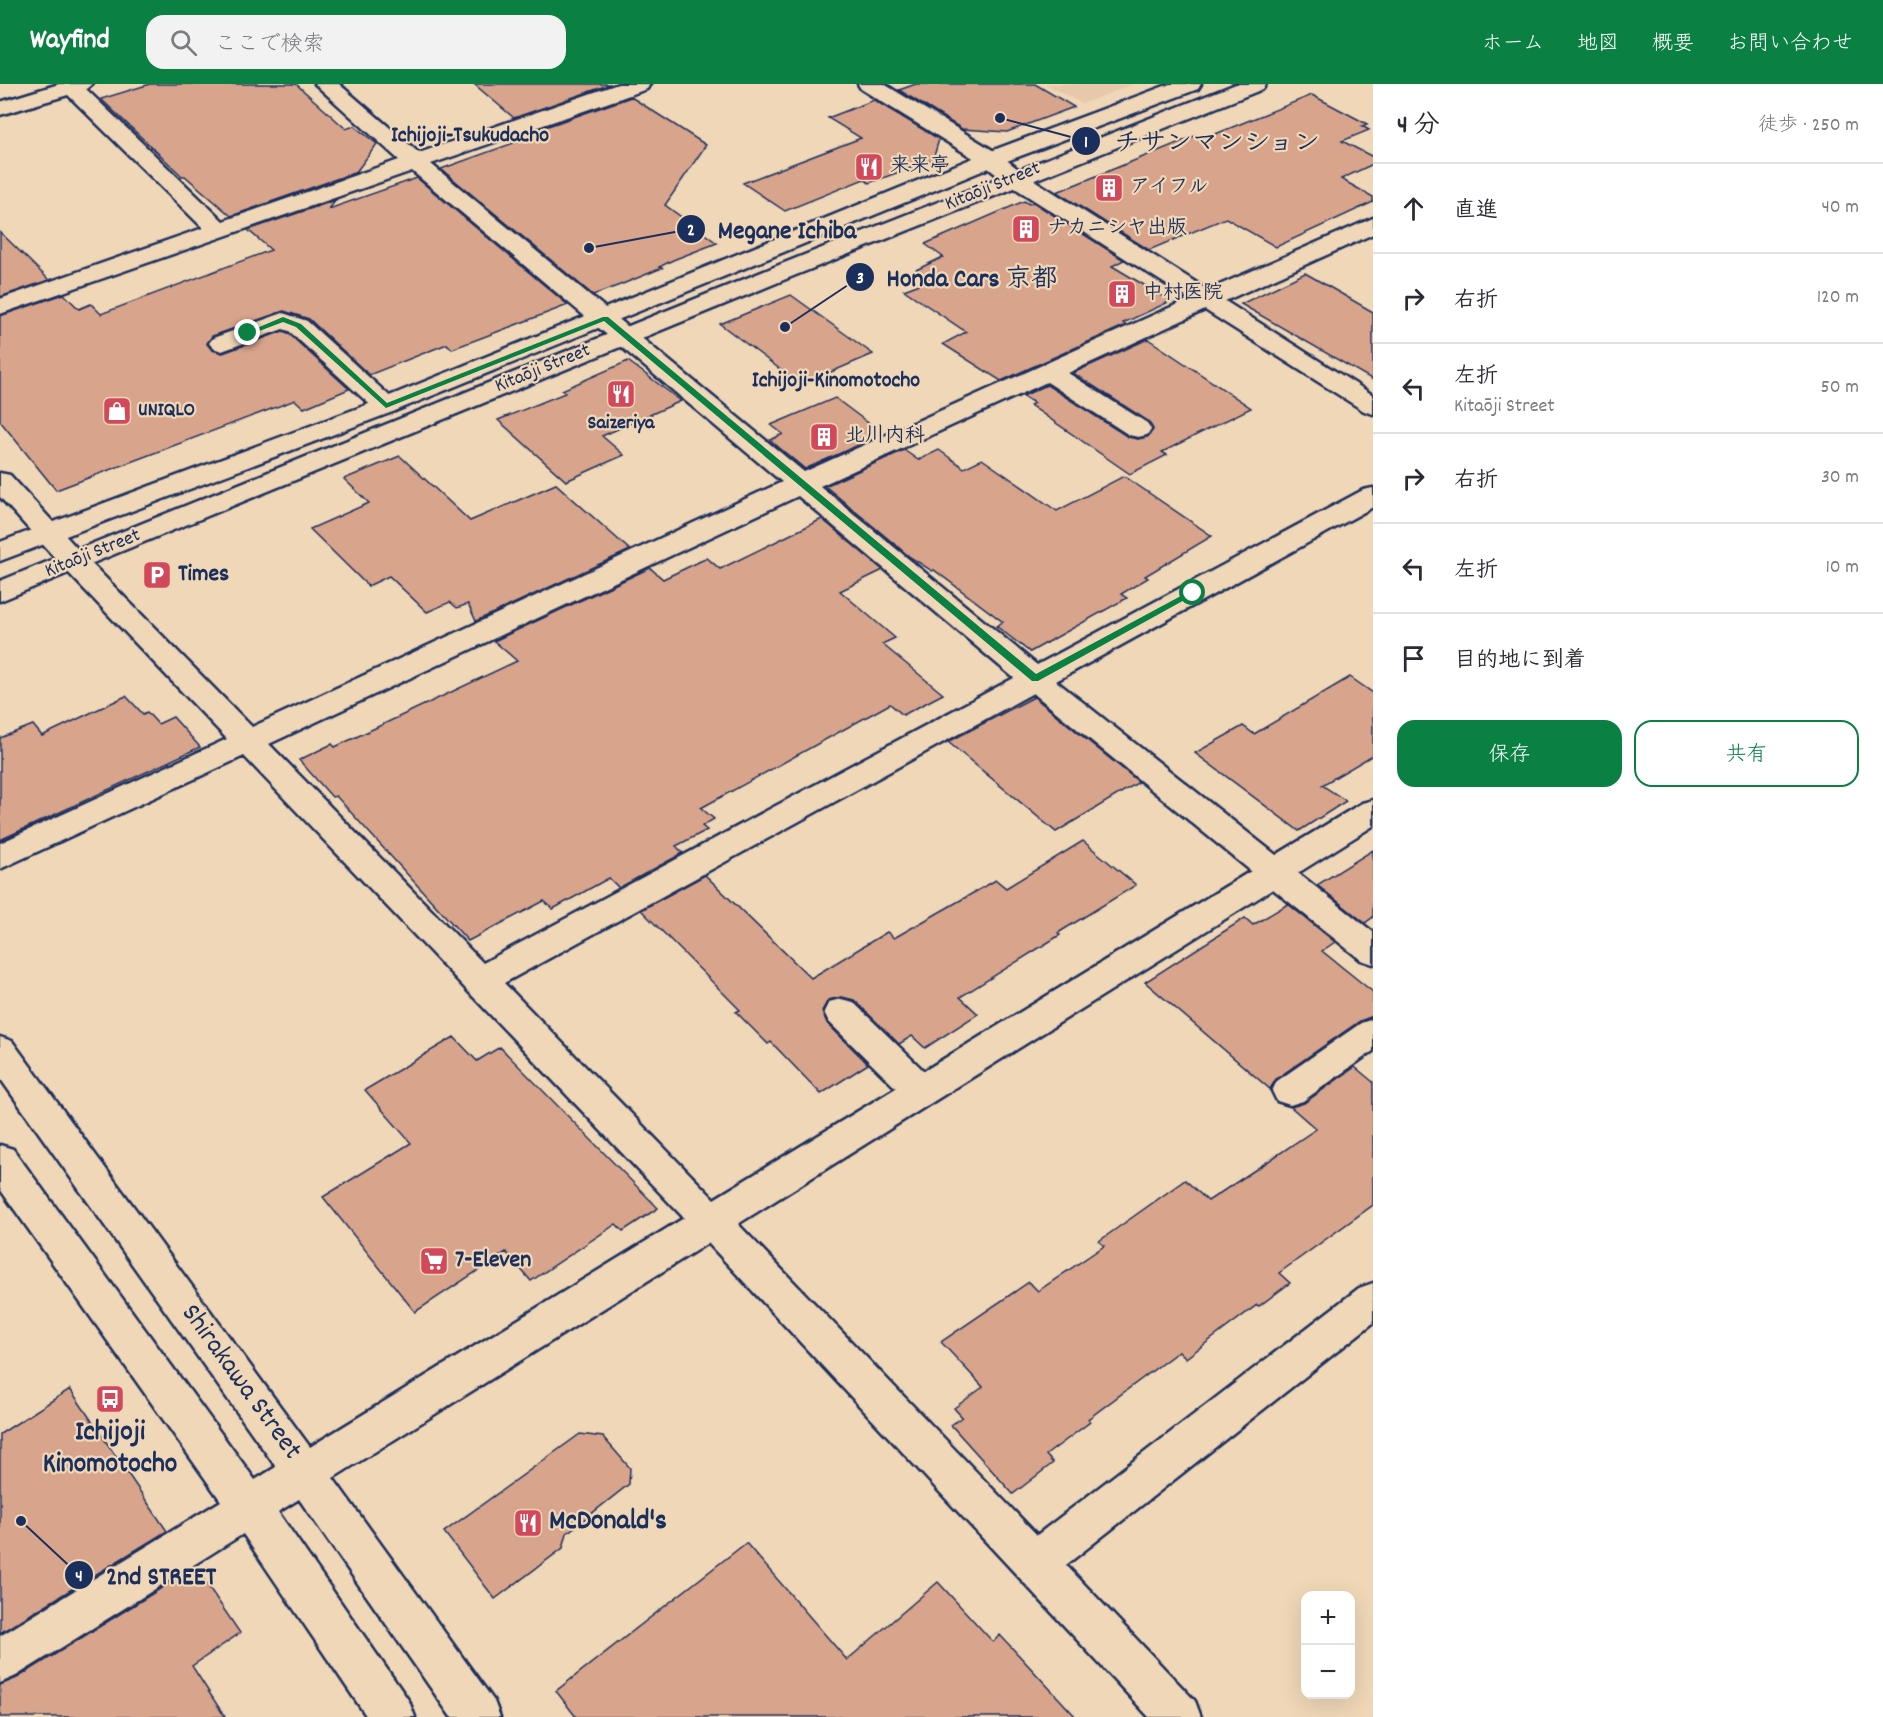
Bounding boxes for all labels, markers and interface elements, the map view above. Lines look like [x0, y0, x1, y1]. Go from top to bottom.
search box [146, 15, 566, 69]
text: Wayfind [30, 22, 110, 62]
icon: search [167, 26, 200, 59]
text: ここで検索 [215, 30, 325, 61]
text: ホーム [1482, 30, 1544, 60]
text: 地図 [1577, 30, 1619, 60]
text: 概要 [1652, 30, 1694, 60]
text: お問い合わせ [1727, 30, 1853, 60]
text: 4 分 [1397, 108, 1440, 145]
text: 徒歩 · 250 m [1758, 112, 1859, 140]
callout: チサンマンション [1071, 119, 1333, 163]
district label: Ichijoji-Tsukudacho [391, 121, 549, 152]
text: チサンマンション [1114, 126, 1320, 163]
text: 1 [1084, 131, 1088, 156]
restaurant icon: 来来亭 [853, 151, 885, 183]
place label: 来来亭 [890, 153, 950, 181]
street label: Kitaōji Street [941, 155, 1045, 219]
building icon: アイフル [1093, 172, 1125, 204]
place label: アイフル [1130, 174, 1208, 202]
icon: ahead [1397, 192, 1430, 225]
text: 40 m [1821, 194, 1859, 222]
text: 直進 [1454, 196, 1498, 227]
callout: Megane Ichiba [676, 207, 868, 251]
building icon: ナカニシヤ出版 [1010, 213, 1042, 245]
text: Megane Ichiba [718, 214, 857, 251]
place label: ナカニシヤ出版 [1047, 215, 1187, 243]
text: 2 [687, 219, 695, 244]
callout: Honda Cars 京都 [845, 255, 1070, 299]
text: Honda Cars 京都 [887, 262, 1057, 299]
text: 3 [856, 267, 864, 292]
building icon: 中村医院 [1106, 278, 1138, 310]
place label: 中村医院 [1143, 280, 1223, 308]
icon: right [1397, 282, 1430, 315]
text: 120 m [1817, 284, 1859, 312]
text: 右折 [1454, 286, 1498, 317]
route end [234, 319, 260, 345]
street label: Kitaōji Street [491, 337, 595, 401]
text: 左折 [1454, 362, 1498, 393]
district label: Ichijoji-Kinomotocho [752, 366, 920, 397]
icon: left [1397, 372, 1430, 405]
text: 50 m [1821, 374, 1859, 402]
restaurant icon: Saizeriya [605, 378, 637, 410]
text: Kitaōji Street [1454, 393, 1555, 421]
shop icon: UNIQLO [101, 395, 133, 427]
place label: UNIQLO [138, 397, 195, 425]
place label: Saizeriya [588, 410, 655, 438]
building icon: 北川内科 [808, 421, 840, 453]
place label: 北川内科 [845, 423, 925, 451]
icon: right [1397, 462, 1430, 495]
text: 30 m [1821, 464, 1859, 492]
text: 右折 [1454, 466, 1498, 497]
street label: Kitaōji Street [41, 522, 145, 586]
icon: left [1397, 552, 1430, 585]
text: 10 m [1825, 554, 1859, 582]
text: 左折 [1454, 556, 1498, 587]
place label: Times [178, 558, 229, 592]
parking icon: Times [141, 559, 173, 591]
route start [1179, 579, 1205, 605]
icon: arrive [1397, 642, 1430, 675]
text: 目的地に到着 [1454, 646, 1586, 677]
button: 保存 [1397, 720, 1622, 787]
button: 共有 [1634, 720, 1859, 787]
place label: 7-Eleven [455, 1244, 531, 1278]
supermarket icon: 7-Eleven [418, 1245, 450, 1277]
street label: Shirakawa Street [170, 1297, 310, 1469]
bus stop icon: Ichijoji Kinomotocho [94, 1383, 126, 1415]
place label: Ichijoji Kinomotocho [43, 1414, 177, 1486]
place label: McDonald's [549, 1503, 667, 1543]
restaurant icon: McDonald's [512, 1507, 544, 1539]
callout: 2nd STREET [64, 1553, 228, 1597]
text: 2nd STREET [106, 1560, 217, 1597]
text: 4 [75, 1565, 83, 1590]
map controls [1301, 1591, 1355, 1699]
button: + [1301, 1591, 1355, 1645]
button: − [1301, 1645, 1355, 1699]

